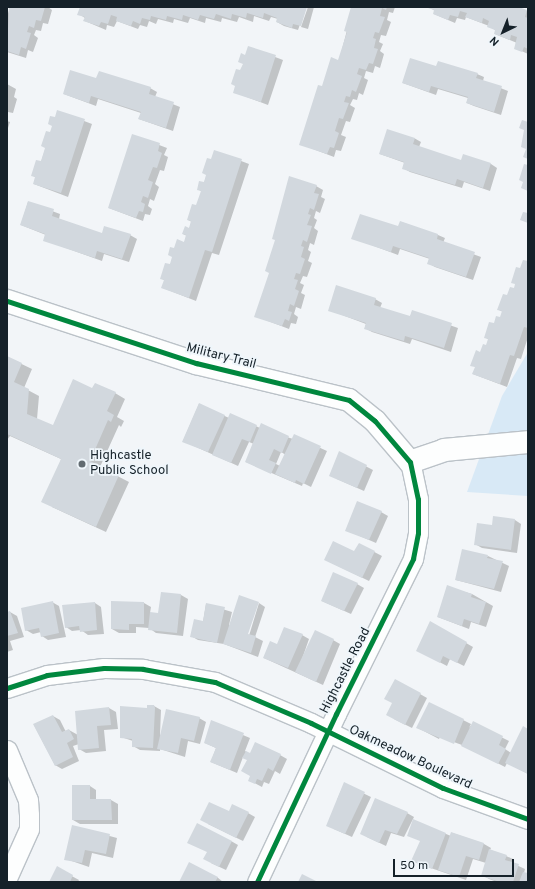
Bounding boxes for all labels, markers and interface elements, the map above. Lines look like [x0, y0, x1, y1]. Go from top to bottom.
north arrow [483, 12, 523, 52]
text: N [487, 33, 502, 49]
street label: Military Trail [184, 341, 258, 373]
place label: Highcastle Public School [90, 449, 169, 480]
marker: Highcastle Public School [77, 459, 87, 469]
street label: Highcastle Road [318, 625, 374, 717]
street label: Oakmeadow Boulevard [346, 723, 474, 793]
scale bar [395, 851, 516, 877]
text: 50 m [400, 858, 428, 874]

